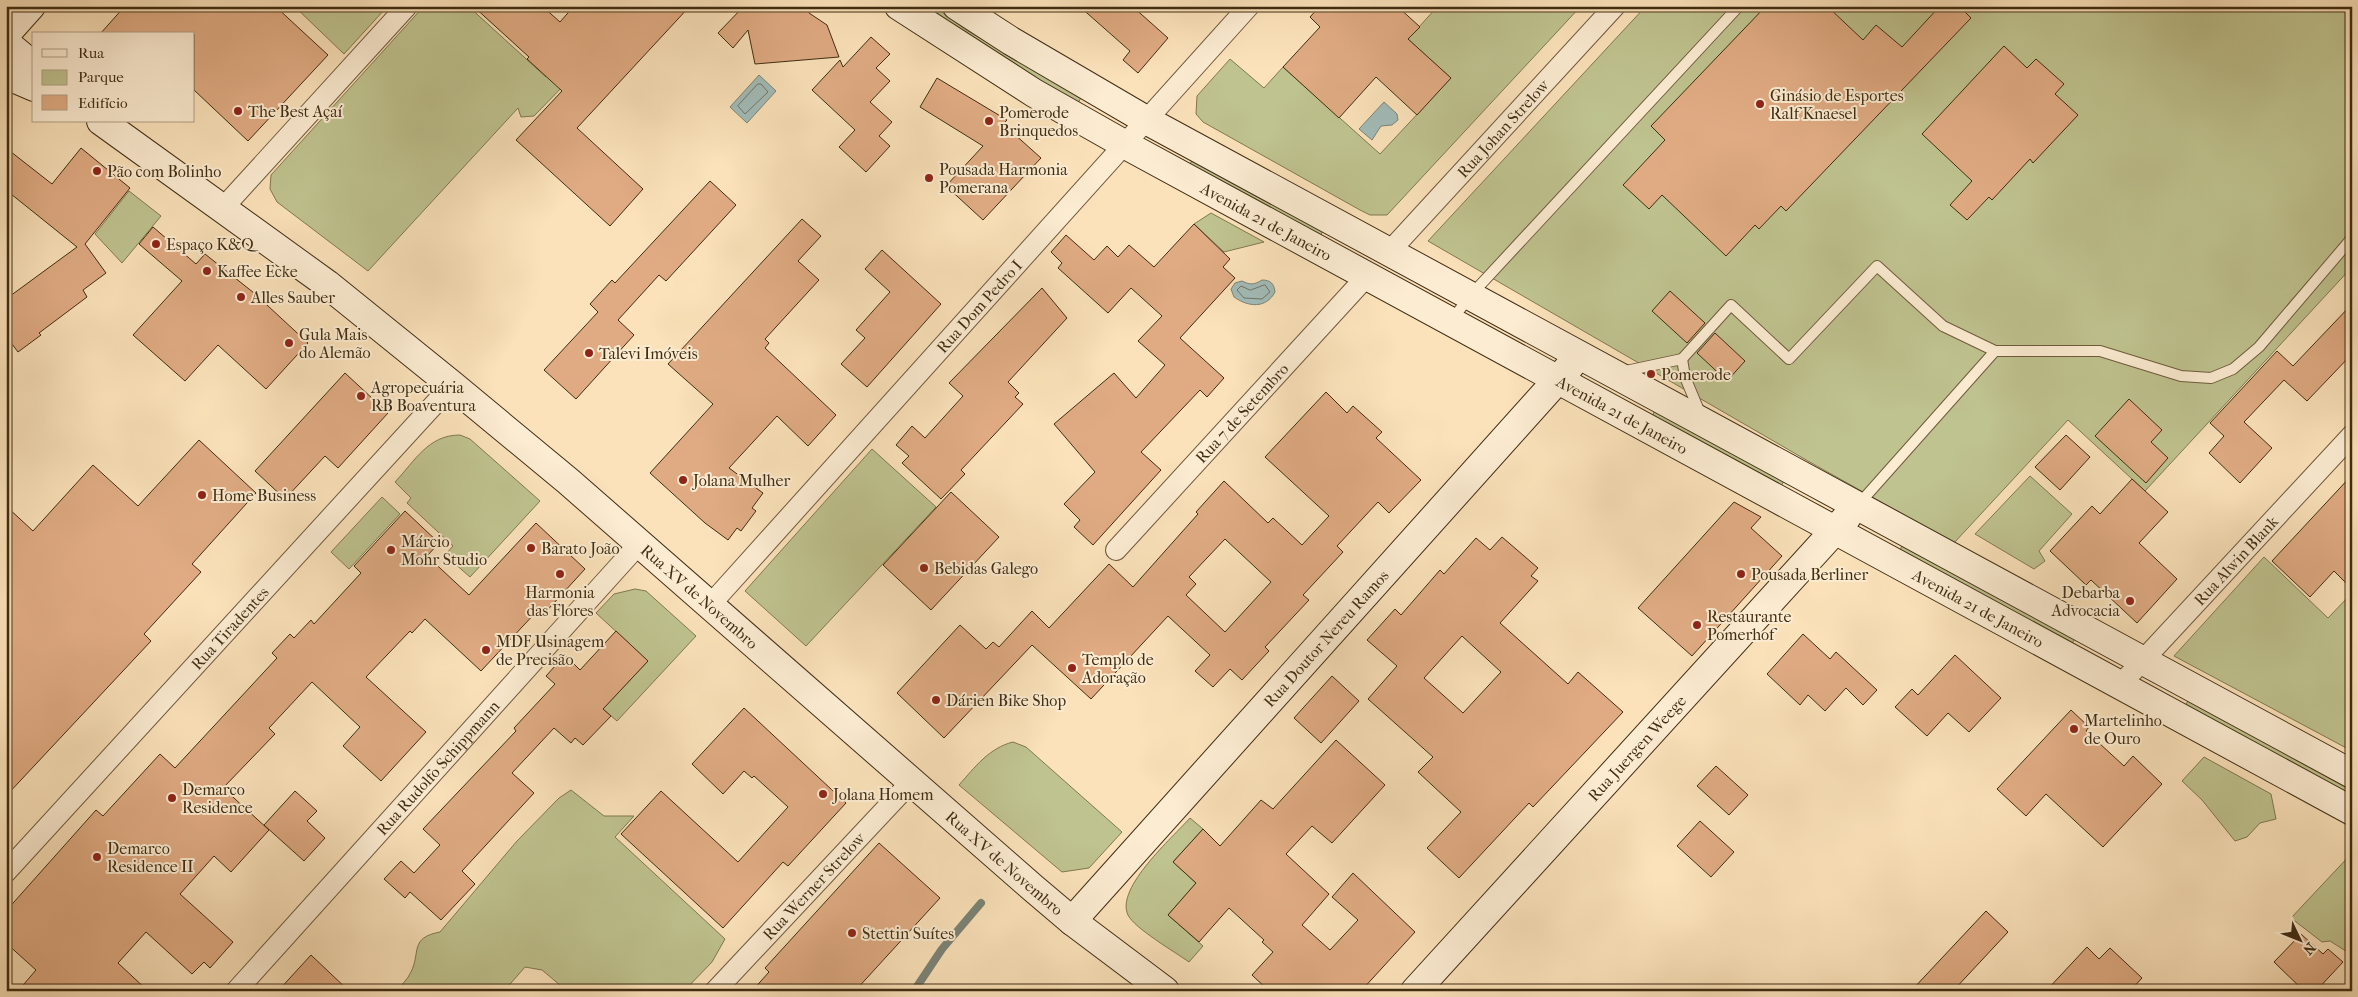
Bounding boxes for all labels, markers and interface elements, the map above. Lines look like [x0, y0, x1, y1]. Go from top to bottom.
legend [32, 32, 195, 122]
text: Rua [78, 44, 105, 62]
text: Parque [78, 68, 124, 86]
street label: Rua Johan Strelow [1453, 75, 1554, 182]
place label: Ginásio de Esportes Ralf Knaesel [1770, 86, 1904, 123]
text: Edifício [78, 94, 128, 112]
marker: Ginásio de Esportes Ralf Knaesel [1754, 98, 1766, 110]
place label: The Best Açaí [248, 102, 343, 121]
place label: Pomerode Brinquedos [999, 103, 1078, 140]
marker: The Best Açaí [232, 105, 244, 117]
marker: Pomerode Brinquedos [983, 115, 995, 127]
place label: Pousada Harmonia Pomerana [939, 160, 1068, 197]
place label: Pão com Bolinho [107, 162, 221, 181]
marker: Pão com Bolinho [91, 165, 103, 177]
marker: Pousada Harmonia Pomerana [923, 172, 935, 184]
street label: Avenida 21 de Janeiro [1196, 178, 1335, 265]
place label: Espaço K&Q [166, 235, 259, 254]
marker: Espaço K&Q [150, 238, 162, 250]
street label: Rua Dom Pedro I [932, 256, 1026, 357]
place label: Kaffee Ecke [217, 262, 298, 281]
marker: Kaffee Ecke [201, 265, 213, 277]
place label: Alles Sauber [250, 288, 335, 307]
marker: Alles Sauber [235, 291, 247, 303]
place label: Gula Mais do Alemão [299, 325, 371, 362]
marker: Gula Mais do Alemão [283, 337, 295, 349]
place label: Talevi Imóveis [599, 344, 698, 363]
marker: Talevi Imóveis [583, 347, 595, 359]
street label: Rua 7 de Setembro [1192, 359, 1292, 467]
place label: Pomerode [1661, 365, 1731, 384]
marker: Pomerode [1645, 368, 1657, 380]
street label: Avenida 21 de Janeiro [1552, 371, 1691, 458]
place label: Agropecuária RB Boaventura [370, 378, 476, 415]
marker: Agropecuária RB Boaventura [355, 390, 367, 402]
place label: Jolana Mulher [691, 471, 790, 490]
marker: Jolana Mulher [677, 474, 689, 486]
place label: Home Business [212, 486, 316, 505]
marker: Home Business [196, 489, 208, 501]
street label: Rua Alwin Blank [2190, 512, 2283, 609]
place label: Márcio Mohr Studio [401, 532, 487, 569]
place label: Barato João [541, 539, 620, 558]
street label: Rua XV de Novembro [637, 540, 762, 653]
marker: Barato João [525, 542, 537, 554]
marker: Márcio Mohr Studio [385, 544, 397, 556]
place label: Bebidas Galego [934, 559, 1038, 578]
marker: Bebidas Galego [918, 562, 930, 574]
place label: Pousada Berliner [1751, 565, 1868, 584]
street label: Avenida 21 de Janeiro [1908, 565, 2047, 652]
street label: Rua Doutor Nereu Ramos [1260, 566, 1393, 711]
marker: Harmonia das Flores [554, 568, 566, 580]
marker: Pousada Berliner [1735, 568, 1747, 580]
street label: Rua Tiradentes [187, 583, 273, 674]
place label: Harmonia das Flores [525, 583, 595, 620]
place label: Debarba Advocacia [2051, 583, 2121, 620]
marker: Debarba Advocacia [2124, 595, 2136, 607]
place label: Restaurante Pomerhof [1707, 607, 1791, 644]
marker: Restaurante Pomerhof [1691, 619, 1703, 631]
place label: MDF Usinagem de Precisão [496, 632, 605, 669]
marker: MDF Usinagem de Precisão [480, 644, 492, 656]
place label: Templo de Adoração [1081, 650, 1154, 687]
marker: Templo de Adoração [1066, 662, 1078, 674]
place label: Dárien Bike Shop [946, 691, 1066, 710]
street label: Rua Juergen Weege [1584, 691, 1690, 805]
marker: Dárien Bike Shop [930, 694, 942, 706]
street label: Rua Rudolfo Schippmann [372, 696, 504, 839]
place label: Martelinho de Ouro [2084, 711, 2162, 748]
marker: Martelinho de Ouro [2068, 723, 2080, 735]
place label: Demarco Residence [182, 780, 253, 817]
place label: Jolana Homem [831, 785, 934, 804]
marker: Jolana Homem [817, 788, 829, 800]
marker: Demarco Residence [166, 792, 178, 804]
street label: Rua XV de Novembro [942, 807, 1067, 919]
street label: Rua Werner Strelow [759, 828, 870, 944]
place label: Demarco Residence II [107, 839, 194, 876]
marker: Demarco Residence II [91, 851, 103, 863]
north arrow [2276, 914, 2326, 964]
place label: Stettin Suítes [862, 924, 954, 943]
marker: Stettin Suítes [846, 927, 858, 939]
text: N [2299, 939, 2319, 958]

